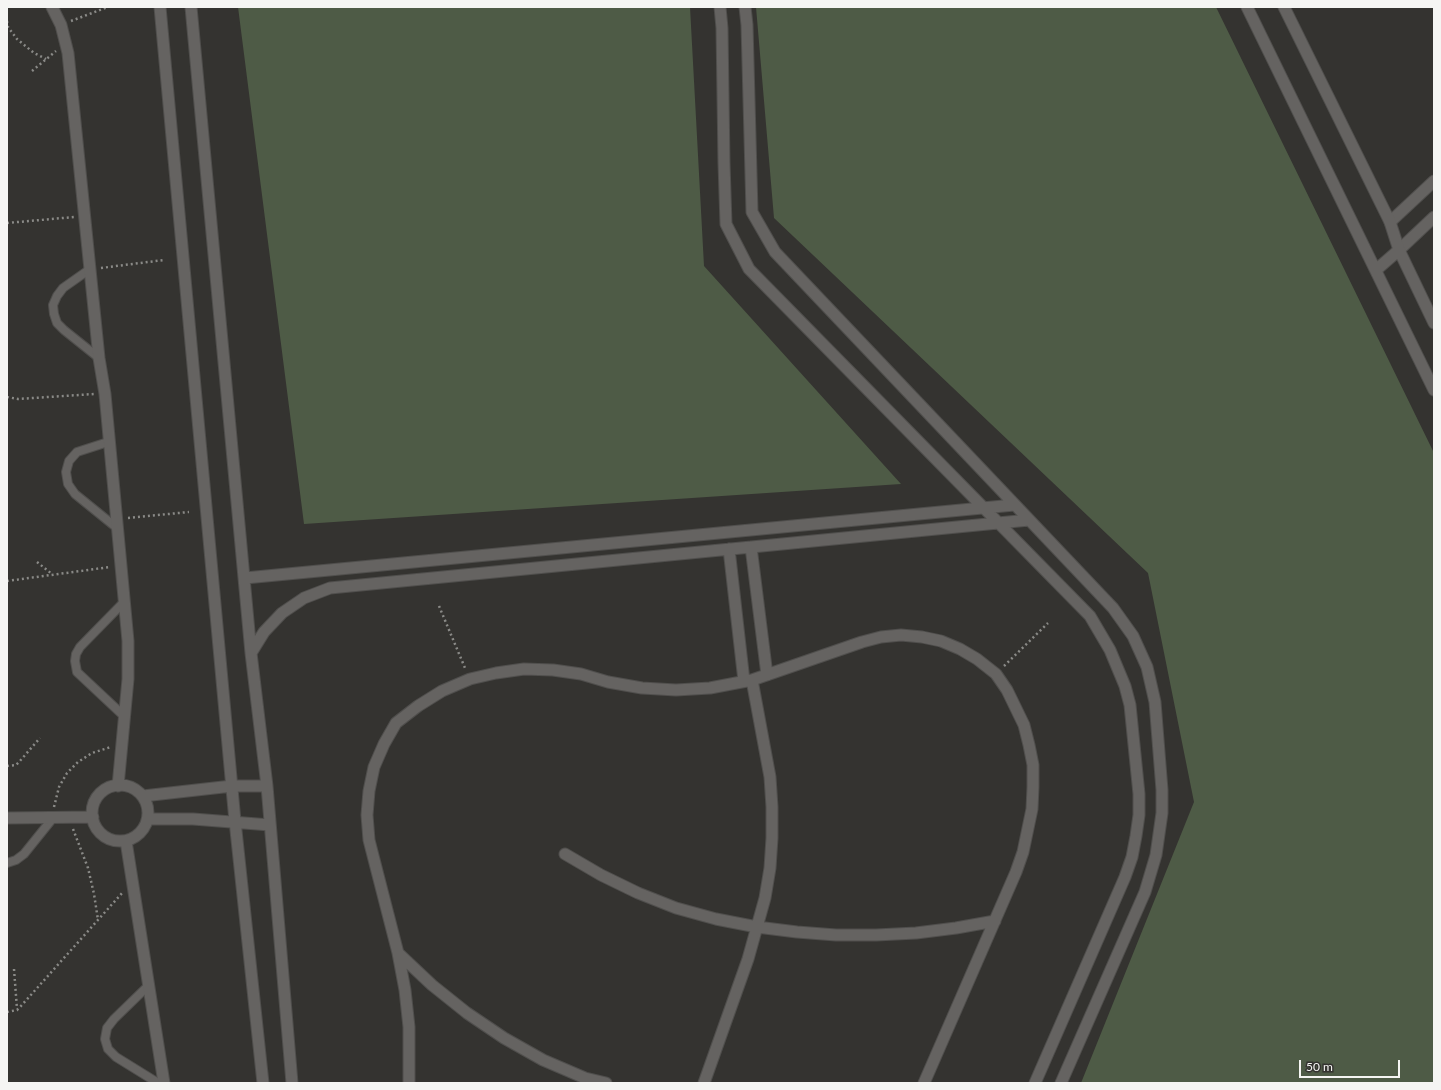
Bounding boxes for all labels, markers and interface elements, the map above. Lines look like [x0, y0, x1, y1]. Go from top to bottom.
scale bar [1301, 1052, 1402, 1078]
text: 50 m [1306, 1059, 1333, 1074]

